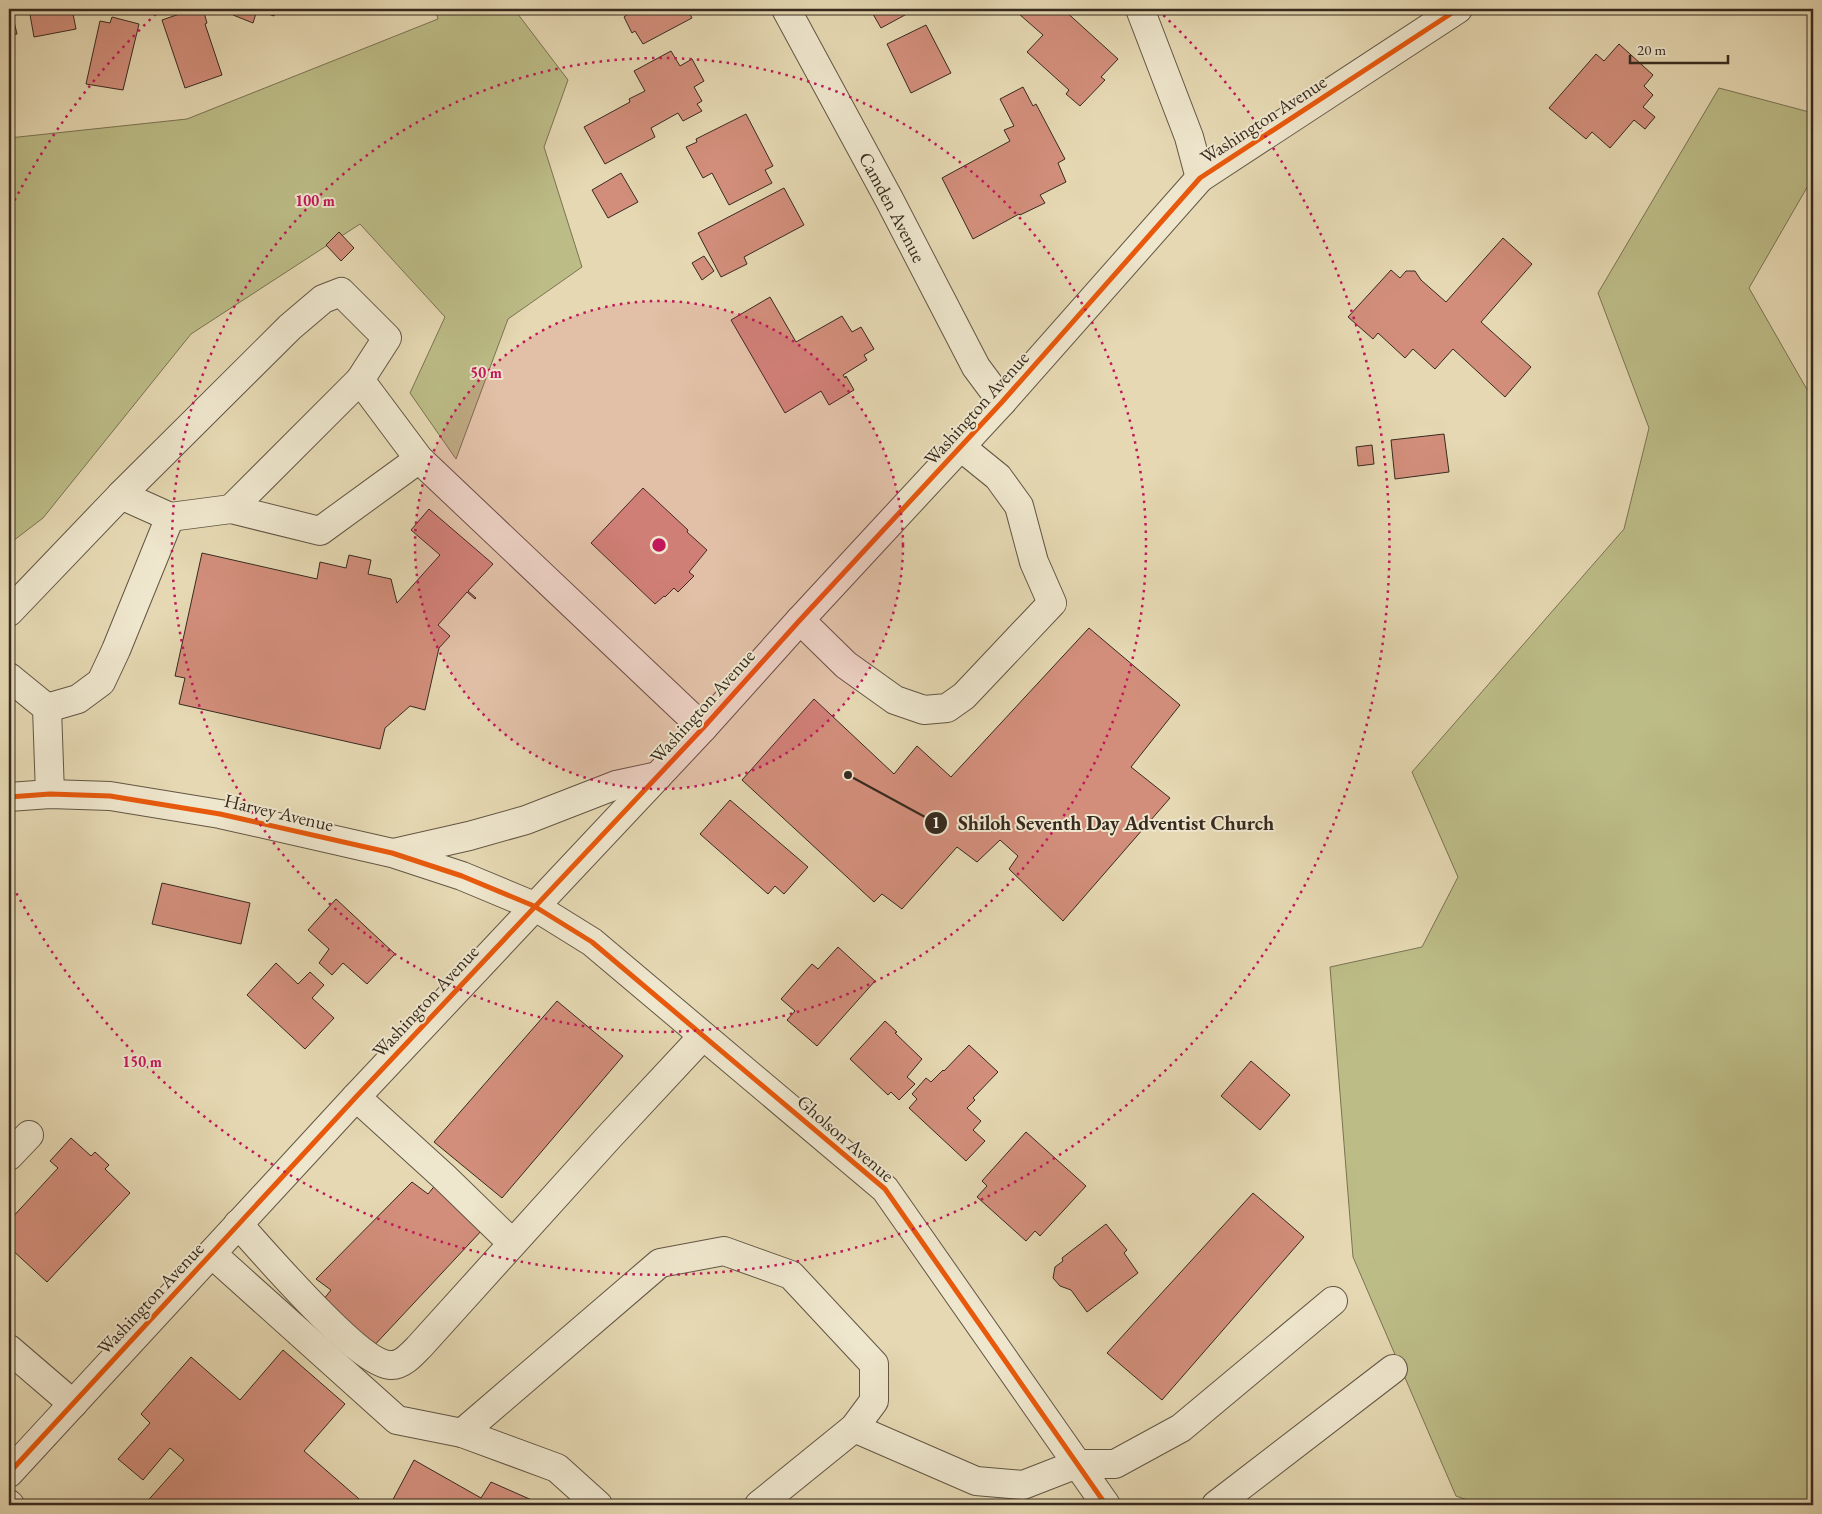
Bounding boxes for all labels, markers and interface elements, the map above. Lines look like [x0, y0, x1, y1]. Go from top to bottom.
scale bar [1630, 32, 1727, 64]
text: 20 m [1637, 40, 1666, 59]
street label: Washington Avenue [1195, 69, 1331, 170]
street label: Camden Avenue [853, 148, 932, 267]
text: 100 m [295, 191, 335, 210]
street label: Washington Avenue [918, 346, 1034, 471]
text: 50 m [470, 363, 502, 382]
centre of rings [650, 536, 668, 554]
street label: Washington Avenue [644, 644, 760, 769]
street label: Harvey Avenue [222, 788, 336, 837]
callout: Shiloh Seventh Day Adventist Church [923, 805, 1285, 840]
text: Shiloh Seventh Day Adventist Church [958, 810, 1274, 836]
text: 1 [932, 813, 940, 832]
street label: Washington Avenue [367, 940, 484, 1063]
text: 150 m [122, 1052, 162, 1071]
street label: Gholson Avenue [792, 1089, 900, 1188]
street label: Washington Avenue [92, 1237, 209, 1360]

